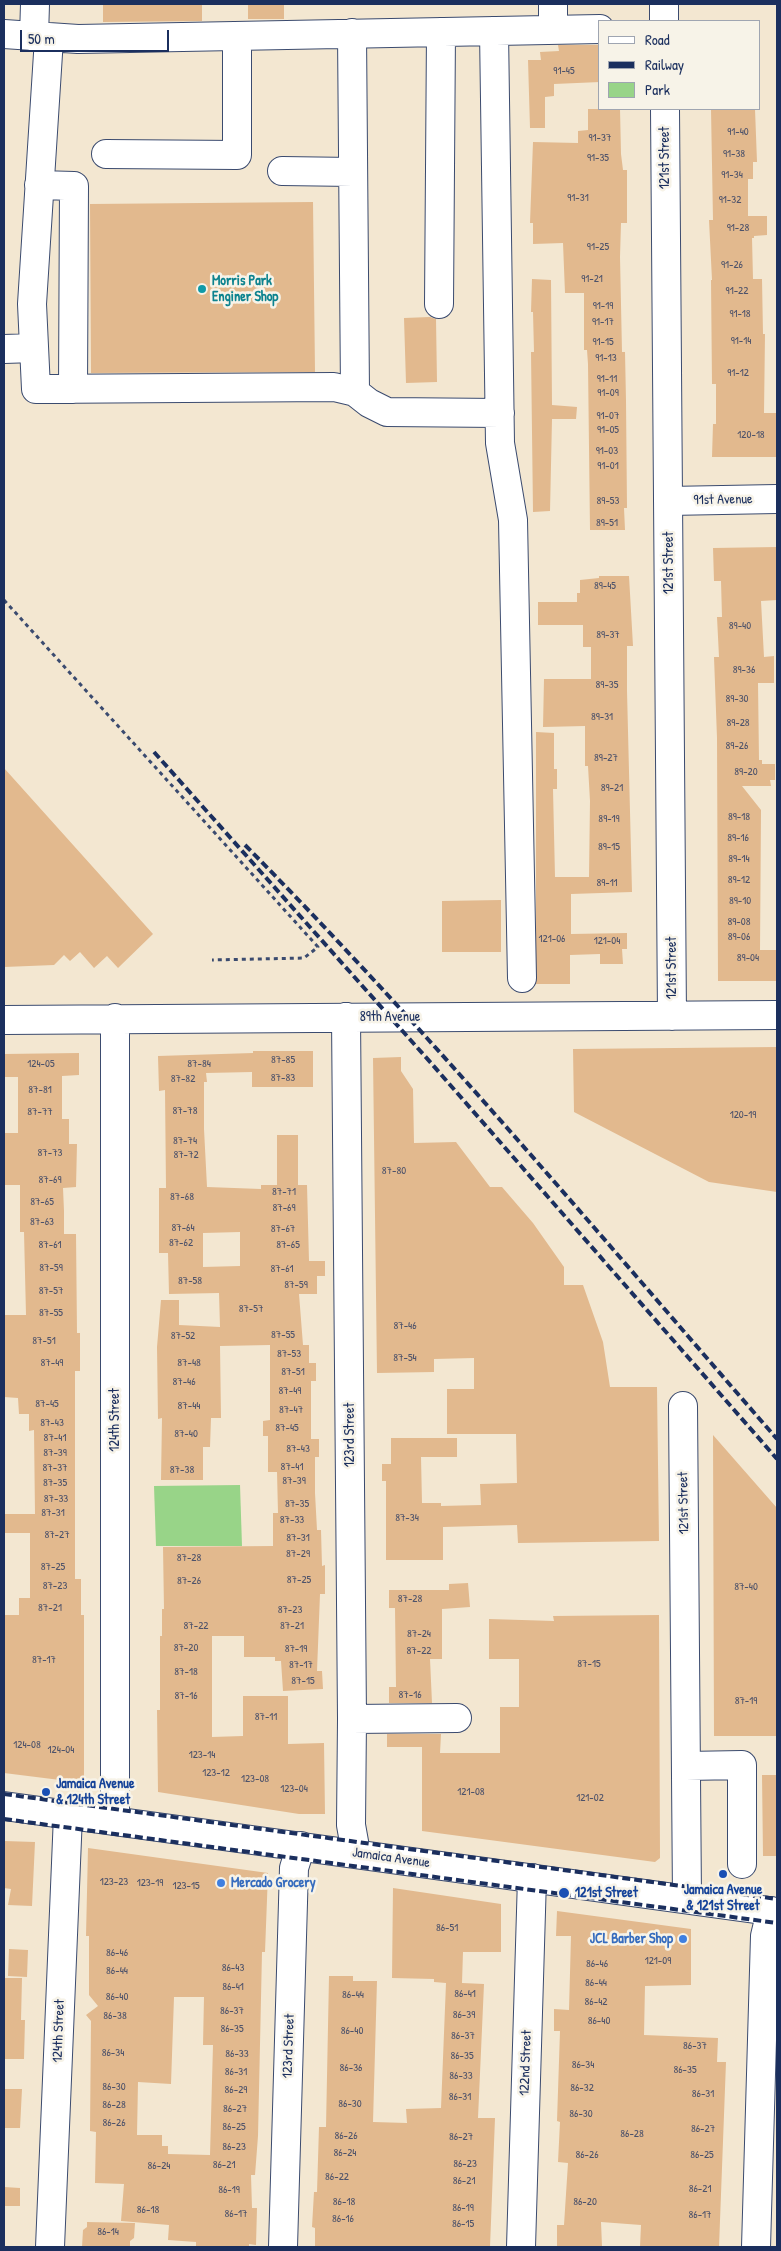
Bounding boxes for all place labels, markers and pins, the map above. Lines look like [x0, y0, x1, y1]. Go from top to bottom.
place label: Morris Park Enginer Shop [212, 273, 278, 306]
marker: Morris Park Enginer Shop [196, 283, 208, 295]
place label: Jamaica Avenue & 124th Street [56, 1776, 134, 1808]
marker: Jamaica Avenue & 124th Street [40, 1786, 52, 1798]
marker: Jamaica Avenue & 121st Street [717, 1868, 729, 1880]
place label: Mercado Grocery [231, 1875, 316, 1891]
marker: Mercado Grocery [215, 1877, 227, 1889]
place label: Jamaica Avenue & 121st Street [684, 1882, 762, 1914]
place label: 121st Street [575, 1885, 638, 1901]
marker: 121st Street [557, 1886, 571, 1900]
place label: JCL Barber Shop [590, 1931, 673, 1947]
marker: JCL Barber Shop [677, 1933, 689, 1945]

